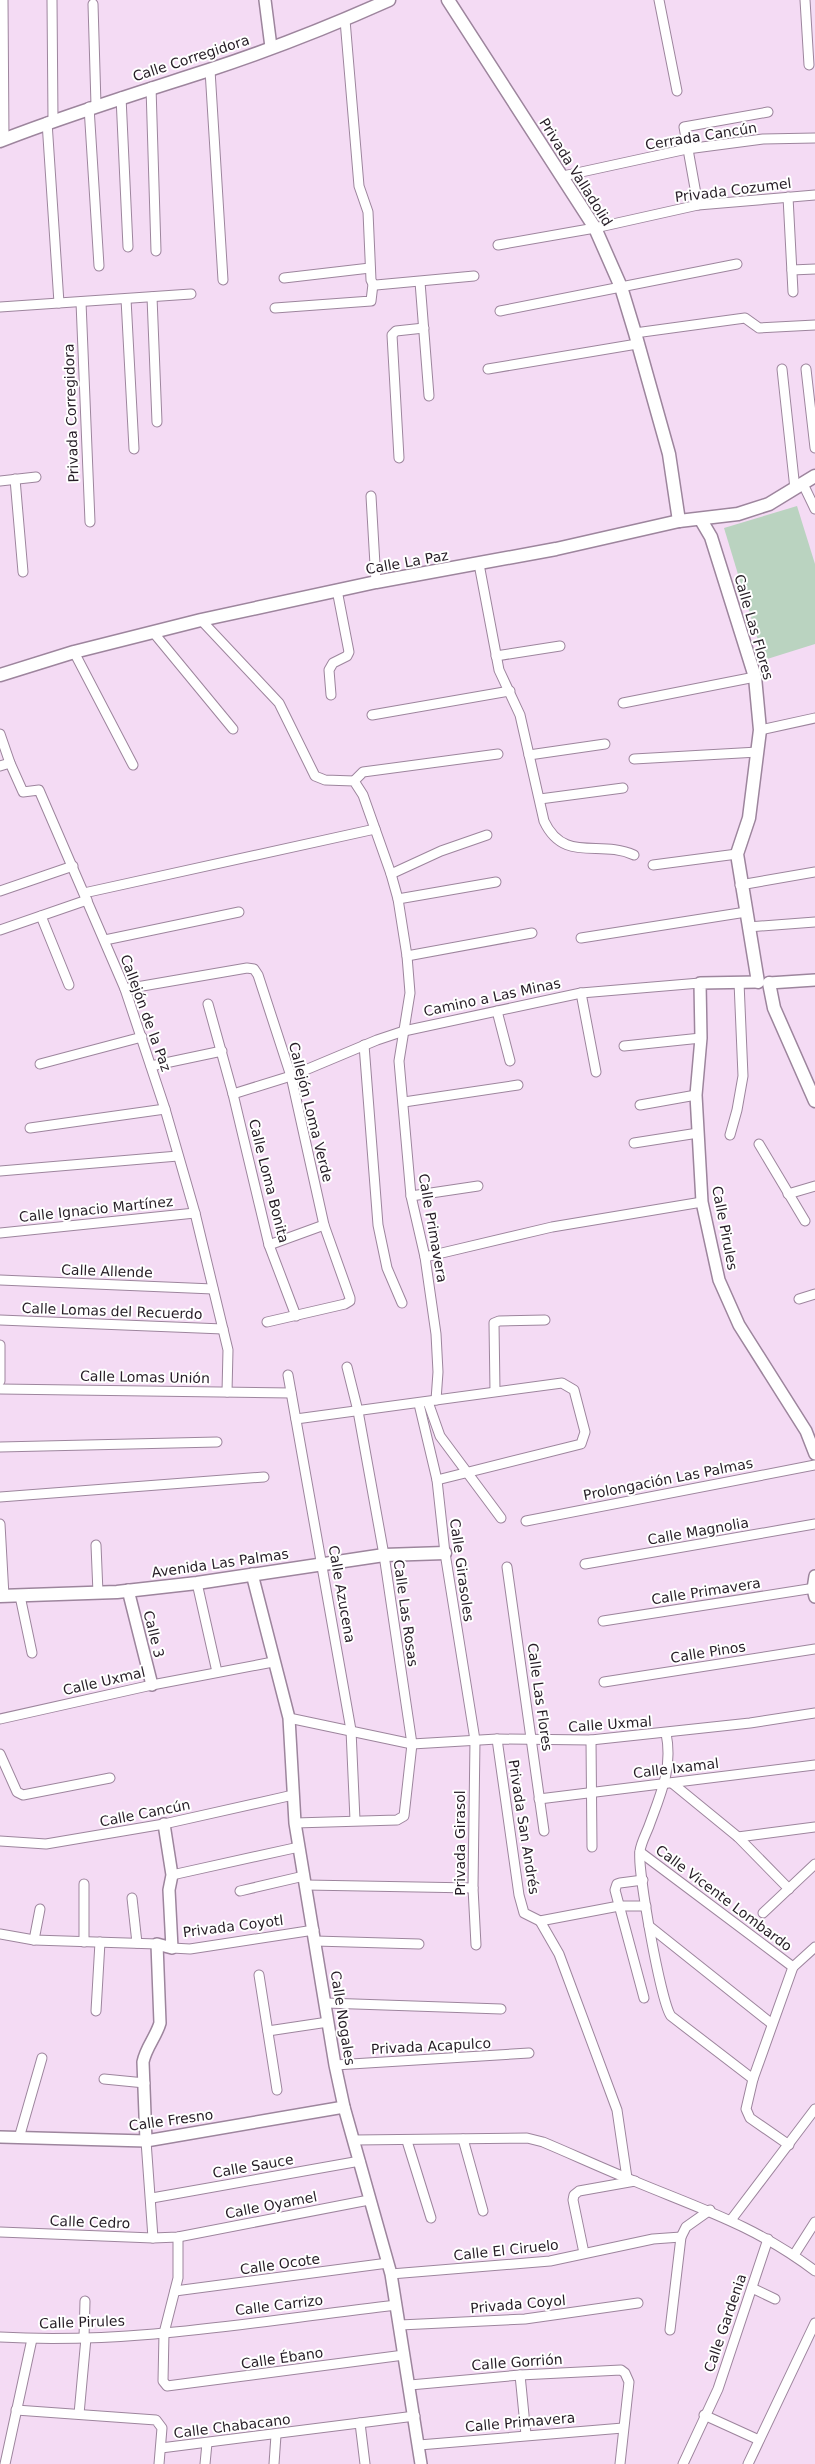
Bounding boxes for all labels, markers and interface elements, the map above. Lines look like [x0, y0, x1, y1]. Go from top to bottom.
street label: Calle Corregidora [131, 32, 251, 84]
street label: Privada Valladolid [536, 115, 616, 229]
street label: Cerrada Cancún [644, 119, 758, 153]
street label: Privada Cozumel [674, 175, 792, 205]
street label: Privada Corregidora [61, 343, 81, 483]
street label: Calle La Paz [364, 547, 450, 577]
street label: Calle Las Flores [731, 572, 777, 682]
street label: Callejón de la Paz [117, 952, 175, 1074]
street label: Camino a Las Minas [422, 975, 562, 1019]
street label: Callejón Loma Verde [286, 1040, 336, 1184]
street label: Calle Loma Bonita [246, 1117, 292, 1245]
street label: Calle Primavera [416, 1172, 450, 1284]
street label: Calle Pirules [709, 1184, 741, 1272]
street label: Calle Ignacio Martínez [18, 1193, 174, 1225]
street label: Calle Allende [61, 1261, 153, 1281]
street label: Calle Lomas del Recuerdo [21, 1300, 203, 1322]
street label: Calle Lomas Unión [80, 1368, 210, 1386]
street label: Prolongación Las Palmas [582, 1455, 754, 1503]
street label: Calle Magnolia [646, 1514, 750, 1548]
street label: Calle Girasoles [447, 1517, 477, 1623]
street label: Calle Azucena [326, 1544, 358, 1644]
street label: Avenida Las Palmas [150, 1545, 290, 1581]
street label: Calle Las Rosas [391, 1558, 421, 1668]
street label: Calle Primavera [650, 1574, 762, 1608]
street label: Calle 3 [140, 1609, 168, 1659]
street label: Calle Pinos [669, 1638, 747, 1666]
street label: Calle Las Flores [524, 1642, 556, 1752]
street label: Calle Uxmal [61, 1664, 147, 1698]
street label: Calle Uxmal [568, 1713, 652, 1735]
street label: Calle Ixamal [632, 1755, 720, 1781]
street label: Privada San Andrés [505, 1759, 543, 1895]
street label: Privada Girasol [452, 1790, 468, 1896]
street label: Calle Cancún [98, 1796, 192, 1830]
street label: Calle Vicente Lombardo [653, 1842, 795, 1954]
street label: Privada Coyotl [182, 1912, 284, 1940]
street label: Calle Nogales [328, 1970, 358, 2066]
street label: Privada Acapulco [371, 2035, 491, 2057]
street label: Calle Fresno [128, 2106, 214, 2134]
street label: Calle Sauce [211, 2151, 295, 2181]
street label: Calle Oyamel [224, 2188, 318, 2222]
street label: Calle Cedro [49, 2213, 131, 2231]
street label: Calle El Ciruelo [453, 2237, 559, 2263]
street label: Calle Ocote [239, 2250, 321, 2278]
street label: Calle Gardenia [701, 2272, 749, 2374]
street label: Calle Carrizo [234, 2292, 324, 2318]
street label: Privada Coyol [470, 2292, 566, 2316]
street label: Calle Pirules [39, 2313, 125, 2331]
street label: Calle Ébano [240, 2344, 324, 2372]
street label: Calle Gorrión [471, 2351, 563, 2373]
street label: Calle Primavera [464, 2409, 576, 2435]
street label: Calle Chabacano [173, 2411, 291, 2441]

